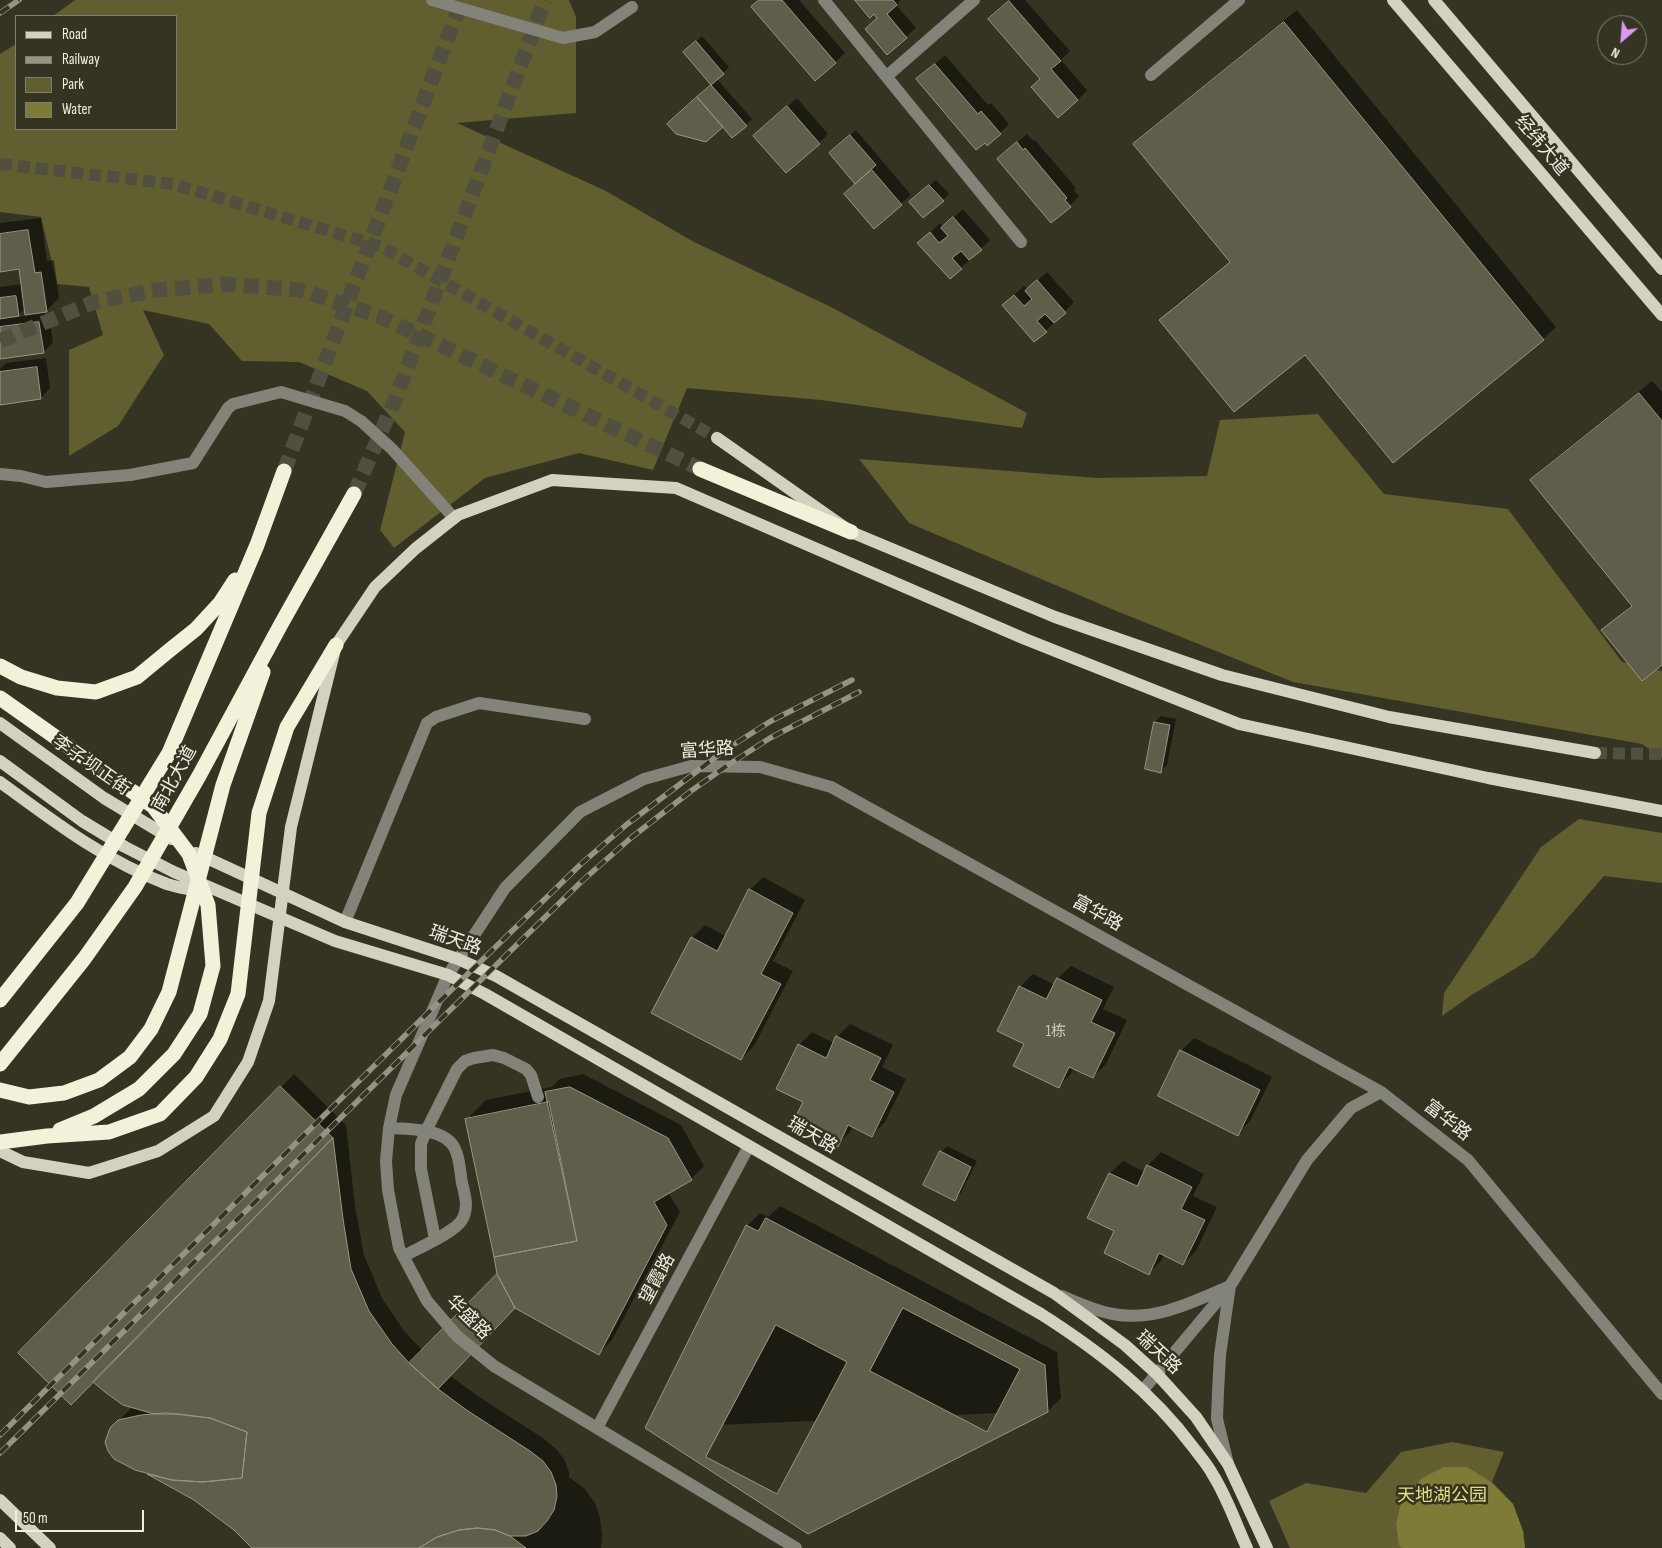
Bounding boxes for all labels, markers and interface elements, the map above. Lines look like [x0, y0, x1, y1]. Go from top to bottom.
legend [15, 15, 178, 130]
north arrow [1597, 15, 1647, 65]
text: Road [62, 25, 87, 44]
text: N [1608, 44, 1623, 62]
text: Railway [62, 50, 100, 69]
text: Park [62, 75, 84, 94]
text: Water [62, 100, 92, 119]
street label: 经纬大道 [1510, 111, 1572, 181]
street label: 李子坝正街 [48, 731, 134, 801]
street label: 富华路 [679, 738, 735, 764]
street label: 南北大道 [148, 742, 202, 816]
street label: 富华路 [1068, 891, 1126, 937]
street label: 瑞天路 [426, 922, 484, 960]
house number: 1栋 [1046, 1023, 1066, 1041]
street label: 富华路 [1419, 1096, 1475, 1146]
street label: 瑞天路 [783, 1113, 841, 1159]
street label: 望霞路 [636, 1250, 680, 1308]
street label: 华盛路 [441, 1291, 495, 1345]
street label: 瑞天路 [1131, 1327, 1185, 1379]
park label: 天地湖公园 [1397, 1485, 1487, 1507]
scale bar [18, 1500, 146, 1532]
text: 50 m [23, 1509, 48, 1528]

